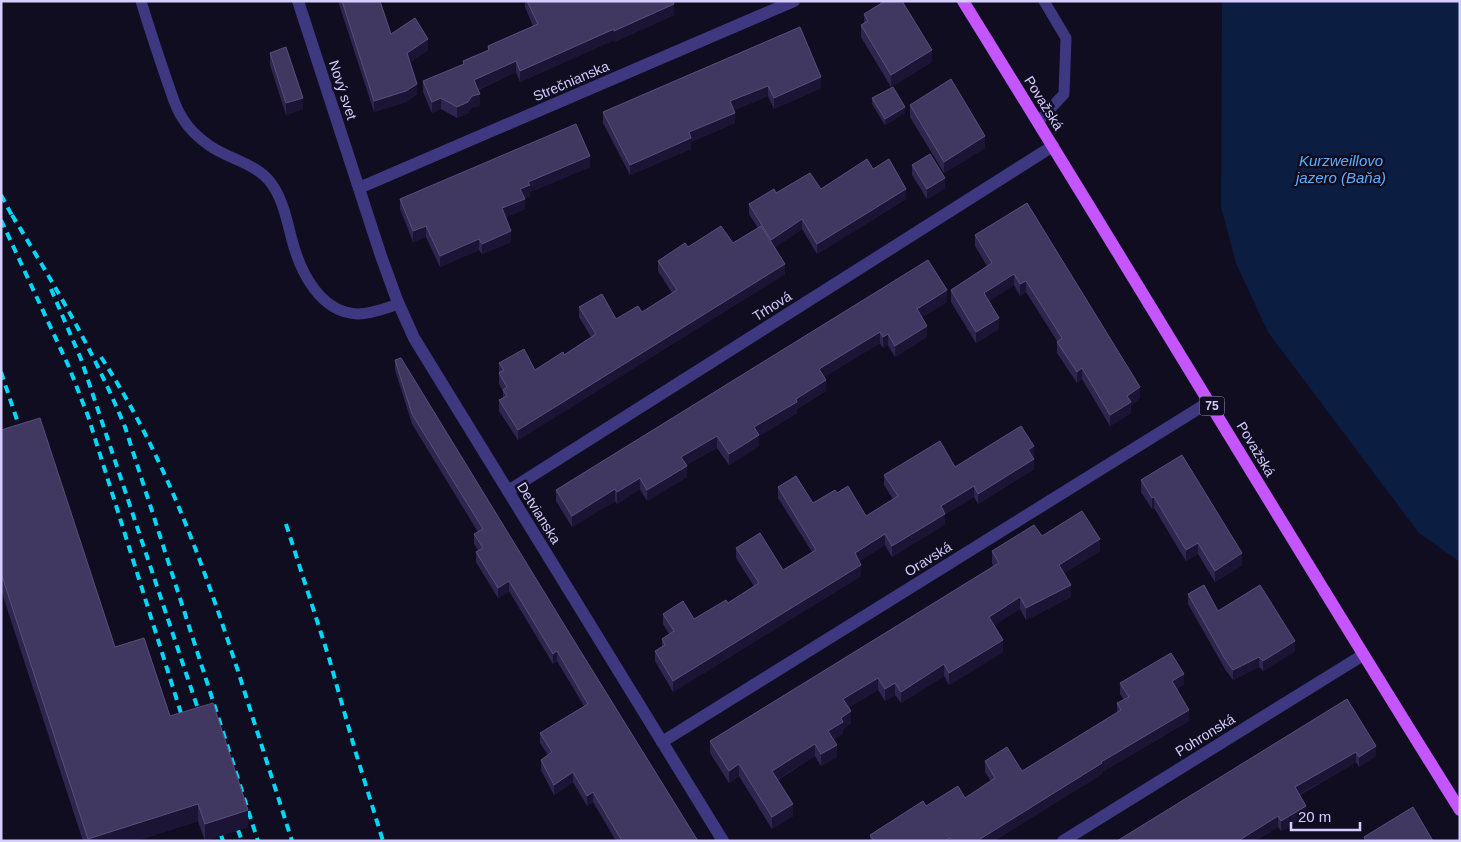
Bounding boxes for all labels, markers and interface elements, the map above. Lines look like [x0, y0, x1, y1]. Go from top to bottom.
street label: Nový svet [326, 58, 360, 122]
street label: Strečnianska [531, 58, 612, 104]
street label: Považská [1021, 73, 1067, 133]
water label: Kurzweillovo jazero (Baňa) [1294, 152, 1386, 186]
street label: Trhová [750, 288, 795, 324]
road number: 75 [1200, 396, 1224, 416]
street label: Považská [1234, 419, 1279, 479]
street label: Detvianska [514, 479, 564, 547]
street label: Oravská [902, 538, 955, 580]
street label: Pohronská [1172, 710, 1238, 760]
scale bar [1291, 800, 1360, 832]
text: 20 m [1298, 808, 1331, 825]

